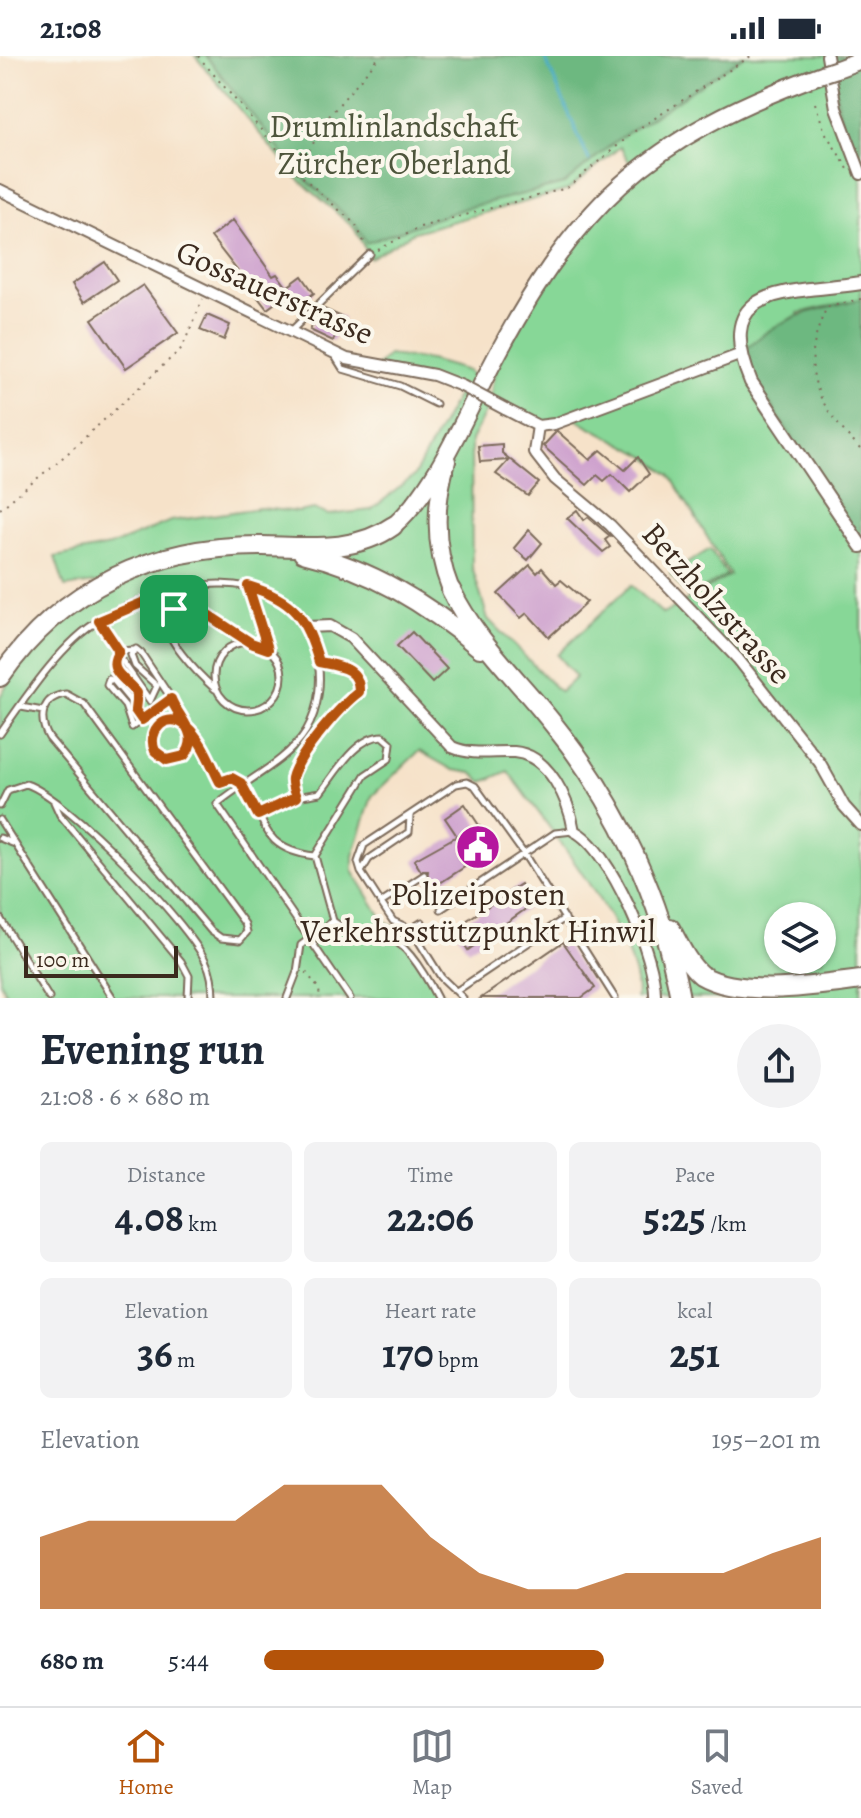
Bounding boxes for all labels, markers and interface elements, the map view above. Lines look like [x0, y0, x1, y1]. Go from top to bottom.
text: 21:08 [40, 8, 102, 48]
park label: Drumlinlandschaft Zürcher Oberland [269, 104, 519, 185]
street label: Gossauerstrasse [169, 229, 381, 355]
street label: Betzholzstrasse [632, 512, 802, 694]
pin [140, 575, 208, 643]
icon: arrive [152, 587, 196, 631]
public building icon: Polizeiposten Verkehrsstützpunkt Hinwil [454, 823, 502, 871]
place label: Polizeiposten Verkehrsstützpunkt Hinwil [299, 872, 656, 953]
map controls [764, 902, 836, 974]
button: layers [764, 902, 836, 974]
scale bar [24, 942, 178, 978]
text: 100 m [36, 945, 90, 975]
text: Evening run [40, 1019, 265, 1079]
button: share [737, 1024, 821, 1108]
text: 21:08 · 6 × 680 m [40, 1079, 210, 1114]
text: Distance [127, 1160, 206, 1190]
text: Time [408, 1160, 453, 1190]
text: Pace [674, 1160, 715, 1190]
text: 4.08 [115, 1190, 184, 1245]
text: 22:06 [387, 1190, 474, 1245]
text: 5:25 [643, 1190, 706, 1245]
text: km [184, 1209, 218, 1239]
text: /km [706, 1209, 747, 1239]
text: Elevation [124, 1296, 208, 1326]
text: Heart rate [385, 1296, 476, 1326]
text: kcal [677, 1296, 712, 1326]
text: 36 [137, 1326, 173, 1381]
text: 170 [382, 1326, 434, 1381]
text: 251 [669, 1326, 720, 1381]
text: m [173, 1345, 195, 1375]
text: bpm [434, 1345, 479, 1375]
text: Elevation [40, 1422, 140, 1457]
text: 195–201 m [711, 1422, 821, 1457]
text: 680 m [40, 1643, 104, 1678]
text: 5:44 [168, 1643, 209, 1678]
tab: Home [118, 1724, 174, 1802]
tab: Map [410, 1724, 454, 1802]
tab: Saved [691, 1724, 743, 1802]

